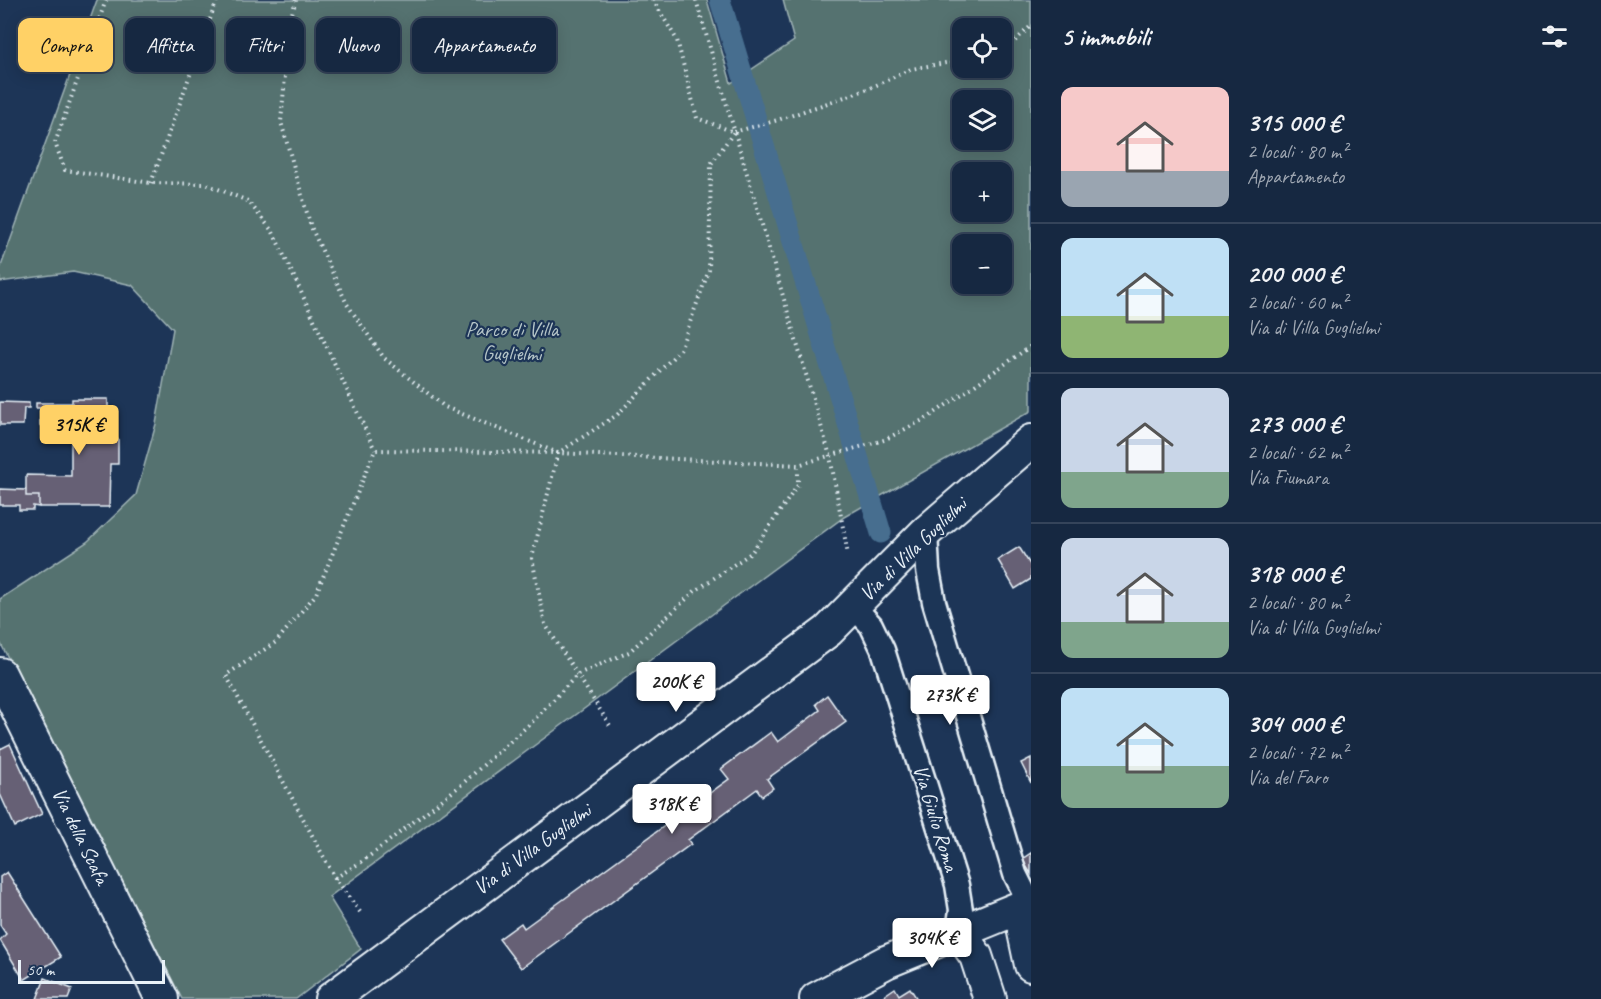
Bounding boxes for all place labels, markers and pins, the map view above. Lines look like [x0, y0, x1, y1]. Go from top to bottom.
pin: 315K € [30, 405, 128, 456]
pin: 200K € [627, 662, 725, 713]
pin: 273K € [901, 675, 999, 726]
pin: 318K € [623, 784, 721, 835]
pin: 304K € [883, 918, 981, 969]

